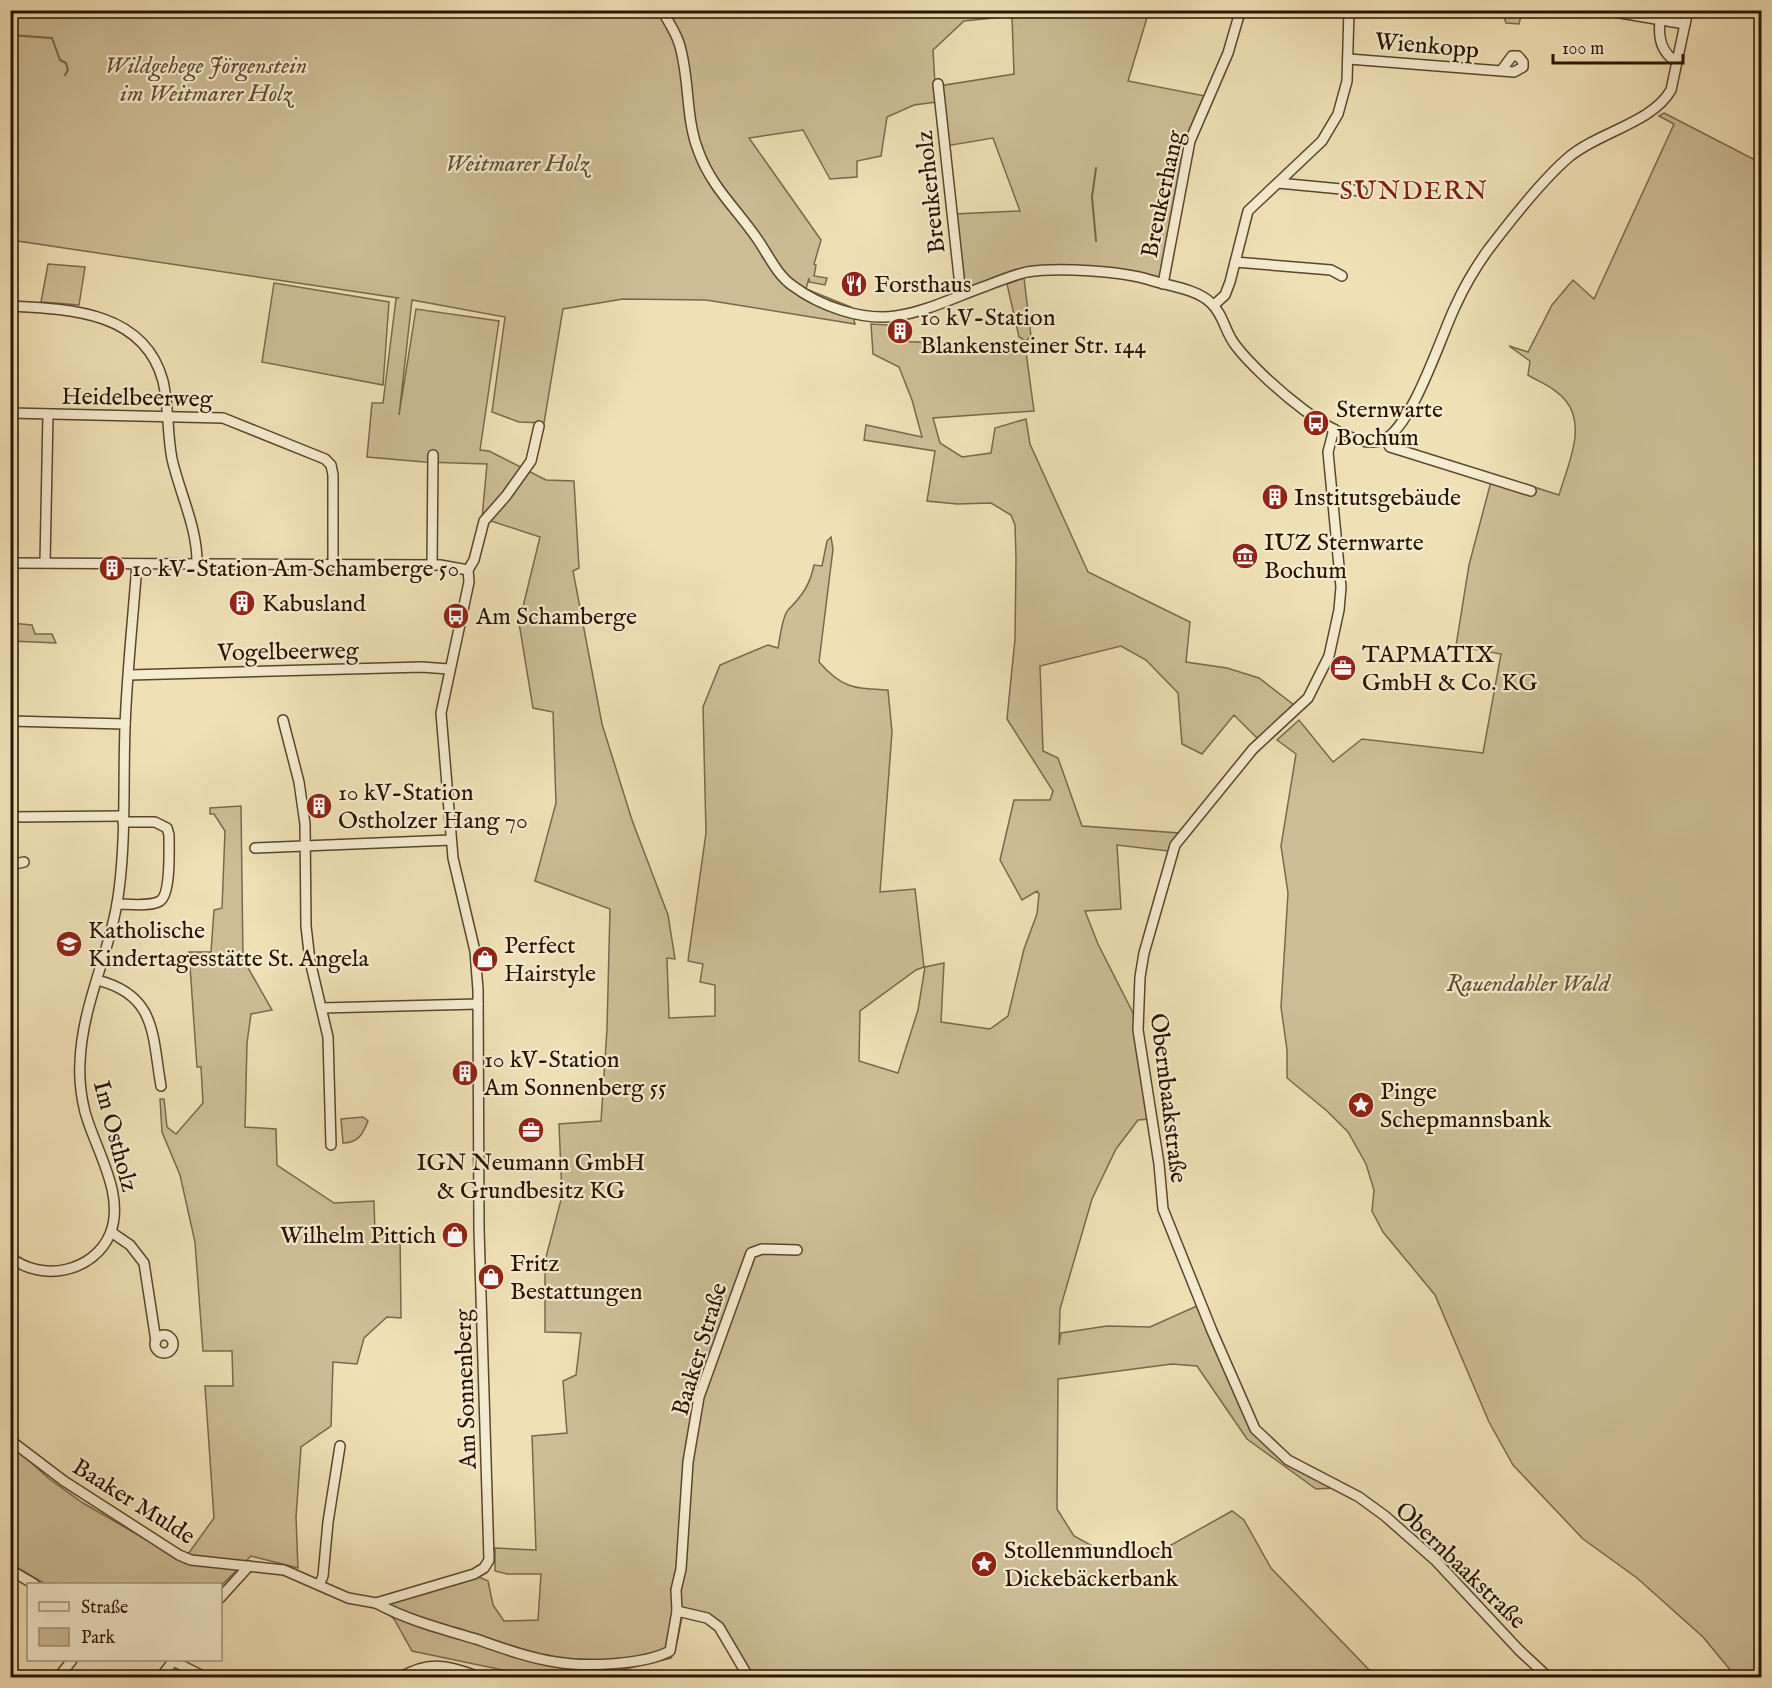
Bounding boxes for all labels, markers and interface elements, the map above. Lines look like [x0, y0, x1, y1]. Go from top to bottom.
street label: Wienkopp [1373, 26, 1480, 66]
scale bar [1553, 27, 1684, 65]
text: 100 m [1562, 38, 1604, 61]
park label: Wildgehege Jörgenstein im Weitmarer Holz [105, 51, 307, 110]
street label: Breukerhang [1135, 127, 1192, 261]
street label: Breukerholz [910, 129, 953, 255]
park label: Weitmarer Holz [445, 149, 592, 180]
district label: SUNDERN [1339, 175, 1489, 208]
restaurant icon: Forsthaus [839, 269, 869, 299]
place label: Forsthaus [874, 270, 971, 301]
place label: 10 kV-Station Blankensteiner Str. 144 [920, 303, 1146, 362]
building icon: 10 kV-Station Blankensteiner Str. 144 [885, 316, 915, 346]
street label: Heidelbeerweg [61, 382, 214, 415]
place label: Sternwarte Bochum [1336, 395, 1443, 454]
bus stop icon: Sternwarte Bochum [1301, 408, 1331, 438]
building icon: Institutsgebäude [1260, 482, 1290, 512]
place label: Institutsgebäude [1294, 483, 1461, 514]
place label: IUZ Sternwarte Bochum [1264, 528, 1424, 587]
museum icon: IUZ Sternwarte Bochum [1230, 541, 1260, 571]
building icon: 10 kV-Station Am Schamberge 50 [97, 553, 127, 583]
place label: 10 kV-Station Am Schamberge 50 [132, 554, 459, 585]
building icon: Kabusland [227, 588, 257, 618]
place label: Kabusland [262, 589, 366, 620]
bus stop icon: Am Schamberge [441, 601, 471, 631]
place label: Am Schamberge [475, 602, 637, 633]
street label: Vogelbeerweg [216, 636, 360, 669]
place label: TAPMATIX GmbH & Co. KG [1362, 640, 1538, 699]
office icon: TAPMATIX GmbH & Co. KG [1328, 653, 1358, 683]
place label: 10 kV-Station Ostholzer Hang 70 [338, 778, 528, 837]
building icon: 10 kV-Station Ostholzer Hang 70 [304, 791, 334, 821]
place label: Katholische Kindertagesstätte St. Angela [88, 916, 370, 975]
school or university icon: Katholische Kindertagesstätte St. Angela [54, 929, 84, 959]
place label: Perfect Hairstyle [504, 931, 596, 990]
shop icon: Perfect Hairstyle [470, 944, 500, 974]
park label: Rauendahler Wald [1446, 969, 1611, 1000]
street label: Obernbaakstraße [1142, 1011, 1193, 1185]
place label: 10 kV-Station Am Sonnenberg 55 [483, 1045, 667, 1104]
building icon: 10 kV-Station Am Sonnenberg 55 [450, 1058, 480, 1088]
street label: Im Ostholz [85, 1077, 144, 1195]
place label: Pinge Schepmannsbank [1380, 1077, 1551, 1136]
place icon: Pinge Schepmannsbank [1346, 1090, 1376, 1120]
office icon: IGN Neumann GmbH & Grundbesitz KG [516, 1115, 546, 1145]
place label: IGN Neumann GmbH & Grundbesitz KG [417, 1148, 645, 1207]
shop icon: Wilhelm Pittich [440, 1220, 470, 1250]
place label: Wilhelm Pittich [280, 1221, 436, 1252]
place label: Fritz Bestattungen [510, 1249, 643, 1308]
shop icon: Fritz Bestattungen [476, 1262, 506, 1292]
street label: Baaker Straße [666, 1279, 735, 1420]
street label: Am Sonnenberg [448, 1307, 485, 1471]
street label: Baaker Mulde [66, 1452, 201, 1552]
street label: Obernbaakstraße [1388, 1496, 1532, 1637]
place label: Stollenmundloch Dickebäckerbank [1004, 1536, 1179, 1595]
place icon: Stollenmundloch Dickebäckerbank [969, 1549, 999, 1579]
legend [27, 1583, 222, 1661]
text: Straße [81, 1597, 128, 1620]
text: Park [81, 1627, 116, 1650]

